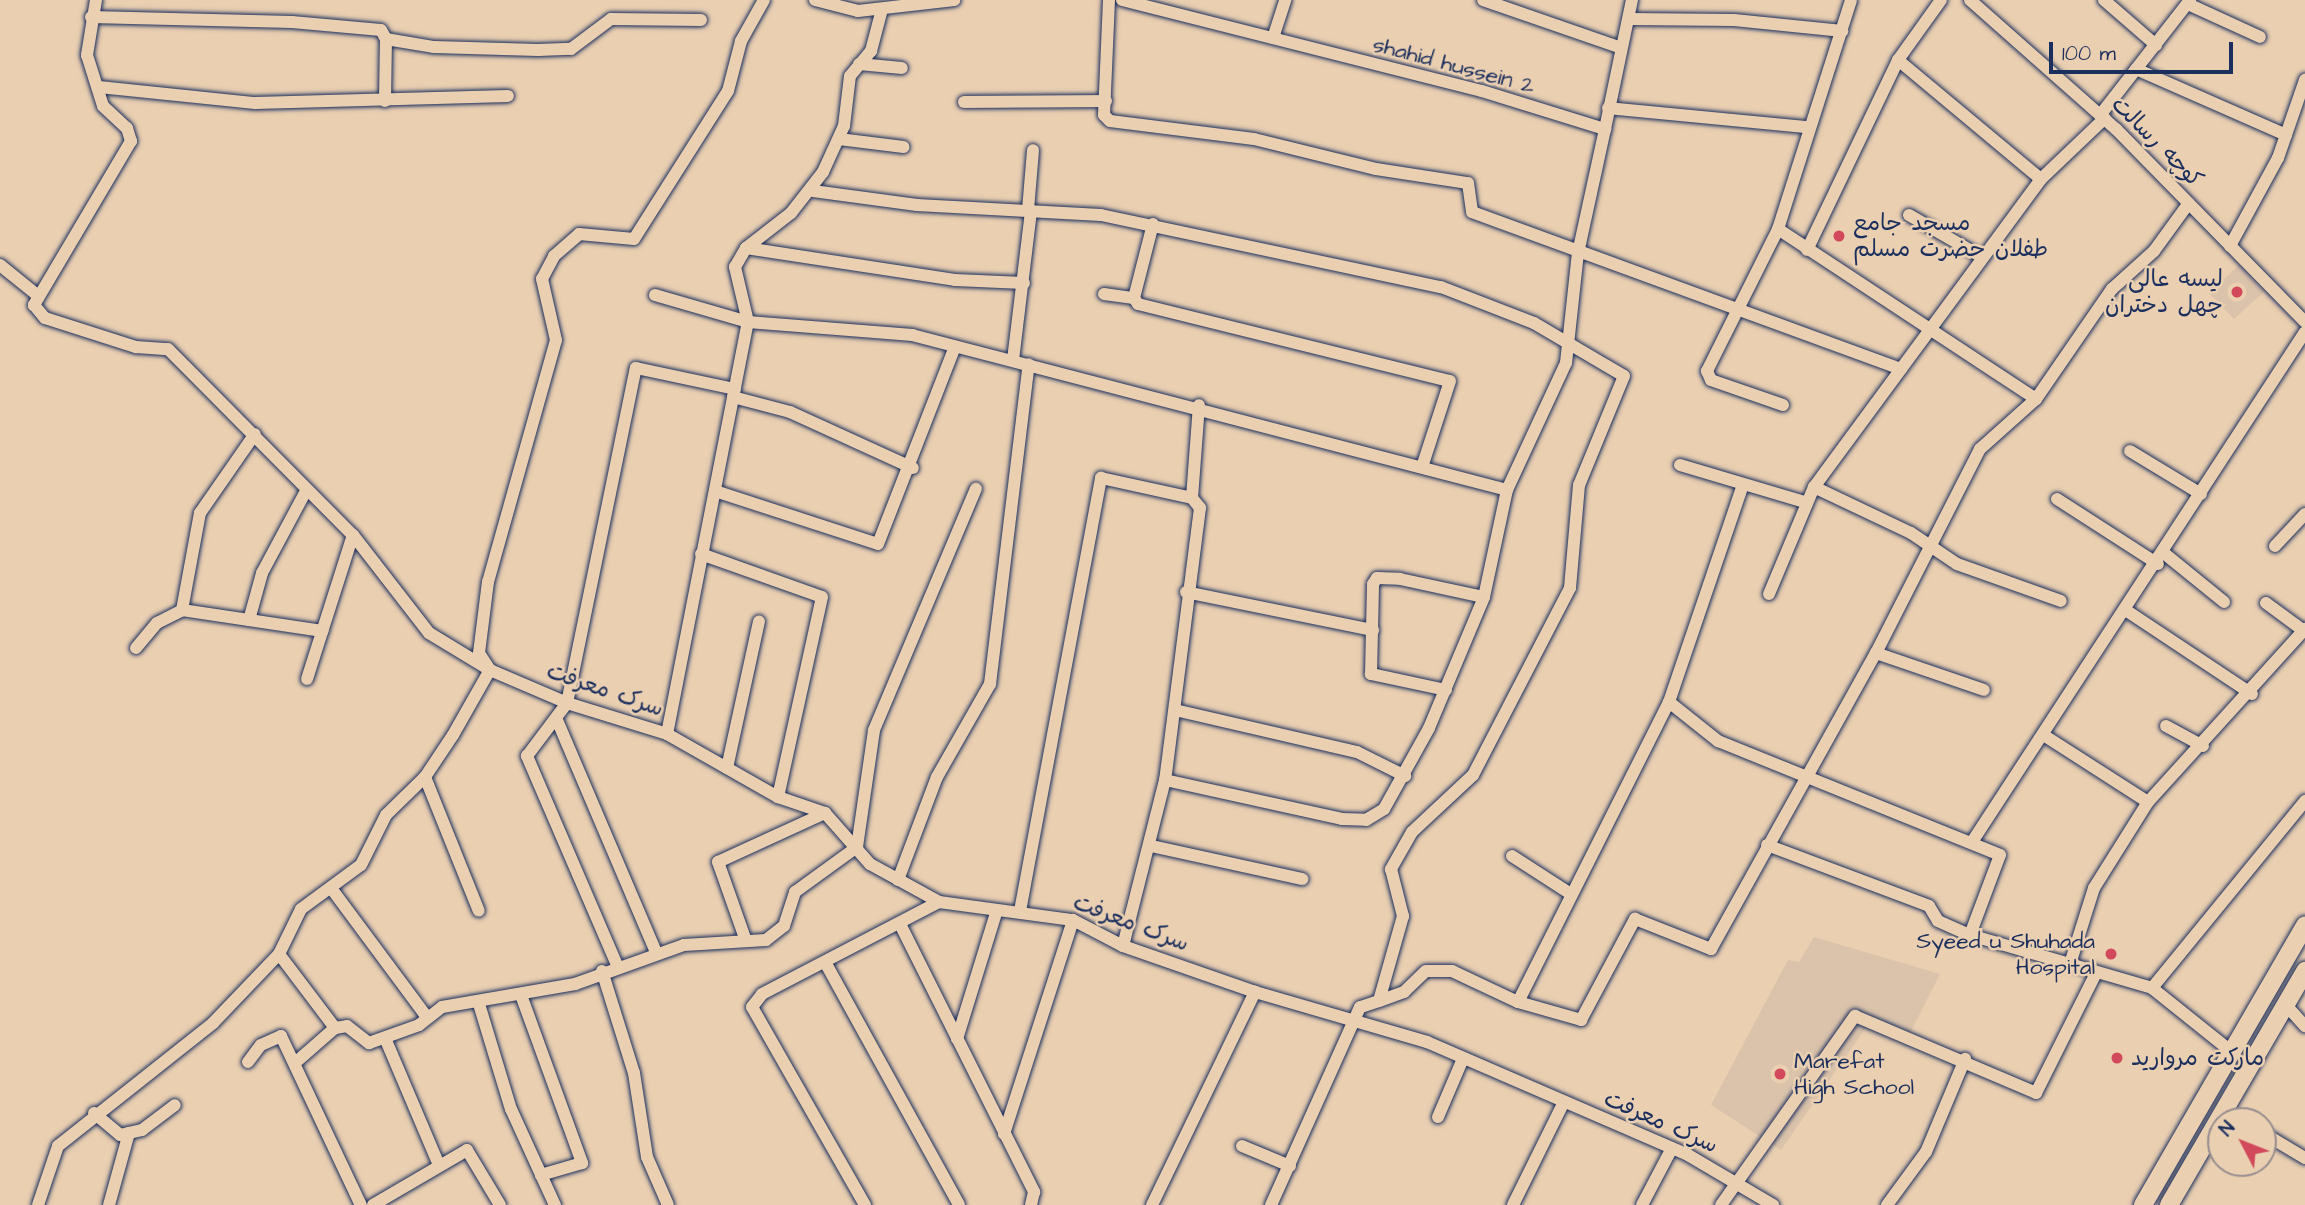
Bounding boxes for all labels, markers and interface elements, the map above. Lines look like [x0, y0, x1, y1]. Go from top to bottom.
scale bar [2053, 28, 2237, 72]
street label: shahid hussein 2 [1370, 30, 1538, 100]
text: 100 m [2062, 39, 2116, 68]
street label: کوچه رسالت [2106, 91, 2208, 193]
place label: مسجد جامع طفلان حضرت مسلم [1853, 209, 2048, 263]
marker: مسجد جامع طفلان حضرت مسلم [1831, 228, 1847, 244]
place label: لیسه عالی چهل دختران [2105, 265, 2223, 319]
marker: لیسه عالی چهل دختران [2229, 284, 2245, 300]
street label: سرک معرفت [543, 657, 667, 723]
street label: سرک معرفت [1069, 888, 1193, 958]
place label: Syeed u Shuhada Hospital [1916, 927, 2095, 981]
marker: Syeed u Shuhada Hospital [2101, 944, 2121, 964]
place label: مارکت مروارید [2131, 1044, 2264, 1072]
place label: Marefat High School [1794, 1047, 1914, 1101]
marker: مارکت مروارید [2109, 1050, 2125, 1066]
marker: Marefat High School [1772, 1066, 1788, 1082]
street label: سرک معرفت [1600, 1085, 1722, 1159]
north arrow [2207, 1107, 2277, 1177]
text: N [2213, 1115, 2242, 1142]

